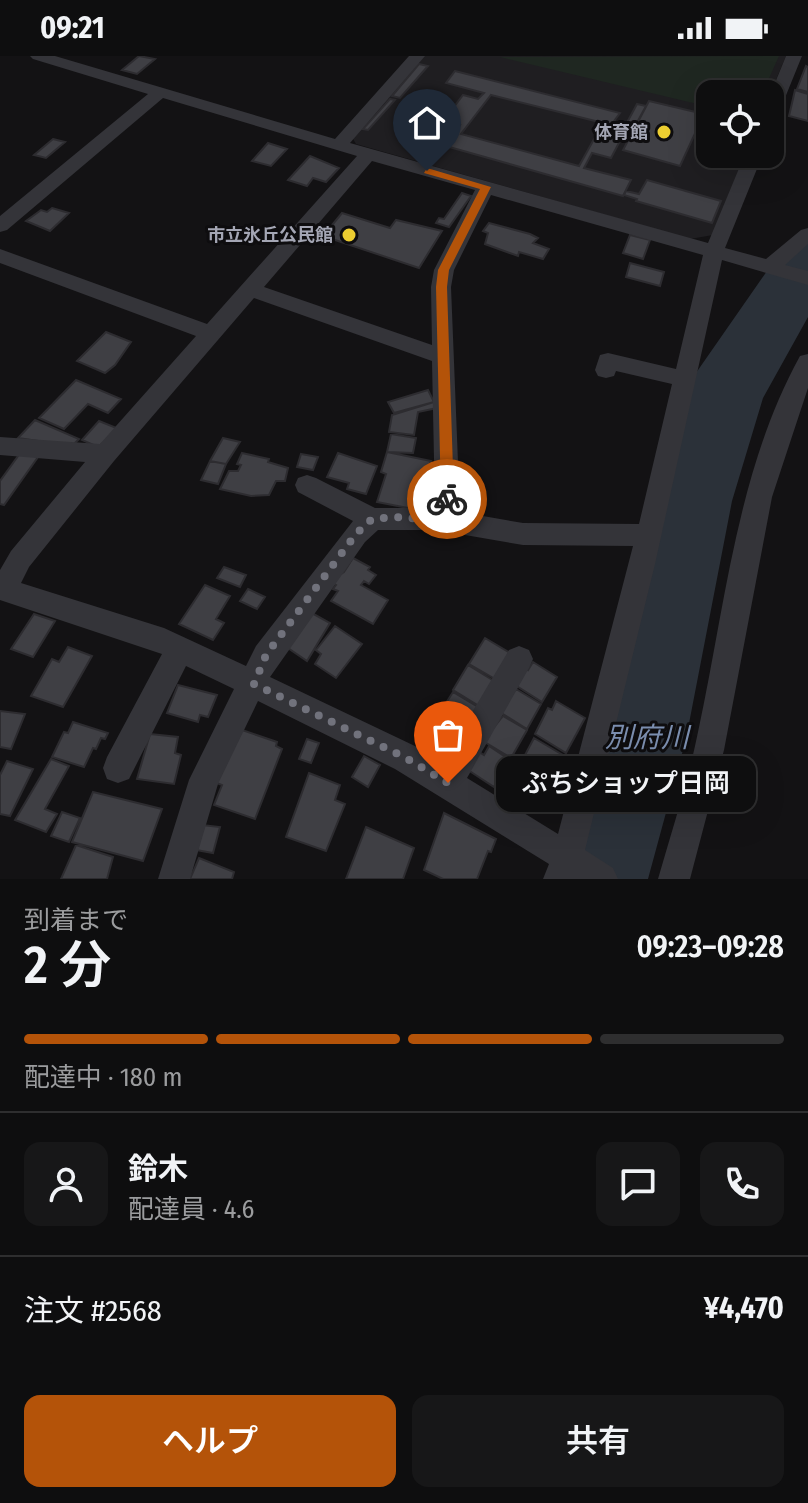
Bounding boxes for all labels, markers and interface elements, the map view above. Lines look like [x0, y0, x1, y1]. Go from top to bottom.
text: 09:21 [40, 10, 105, 46]
map controls [696, 80, 784, 168]
button: locate [696, 80, 784, 168]
pin [393, 89, 461, 171]
icon: home [405, 101, 449, 145]
place label: 体育館 [594, 121, 648, 143]
marker: 体育館 [655, 123, 673, 141]
place label: 市立氷丘公民館 [207, 224, 333, 246]
marker: 市立氷丘公民館 [340, 226, 358, 244]
courier [407, 459, 487, 539]
icon: bike [425, 477, 469, 521]
pin [414, 701, 482, 783]
icon: bag [426, 713, 470, 757]
water label: 別府川 [605, 721, 692, 754]
callout: ぷちショップ日岡 [496, 755, 756, 811]
text: ぷちショップ日岡 [522, 768, 730, 799]
text: 到着まで [24, 905, 128, 936]
text: 09:23–09:28 [637, 929, 784, 965]
text: 2 分 [24, 934, 111, 997]
text: 配達中 · 180 m [24, 1062, 183, 1093]
button: person [24, 1142, 108, 1226]
button: chat [596, 1142, 680, 1226]
button: phone [700, 1142, 784, 1226]
text: 鈴木 [128, 1151, 188, 1187]
text: 配達員 · 4.6 [128, 1194, 254, 1225]
text: ¥4,470 [704, 1290, 784, 1326]
text: 注文 #2568 [24, 1293, 162, 1329]
button: ヘルプ [24, 1395, 396, 1487]
button: 共有 [412, 1395, 784, 1487]

